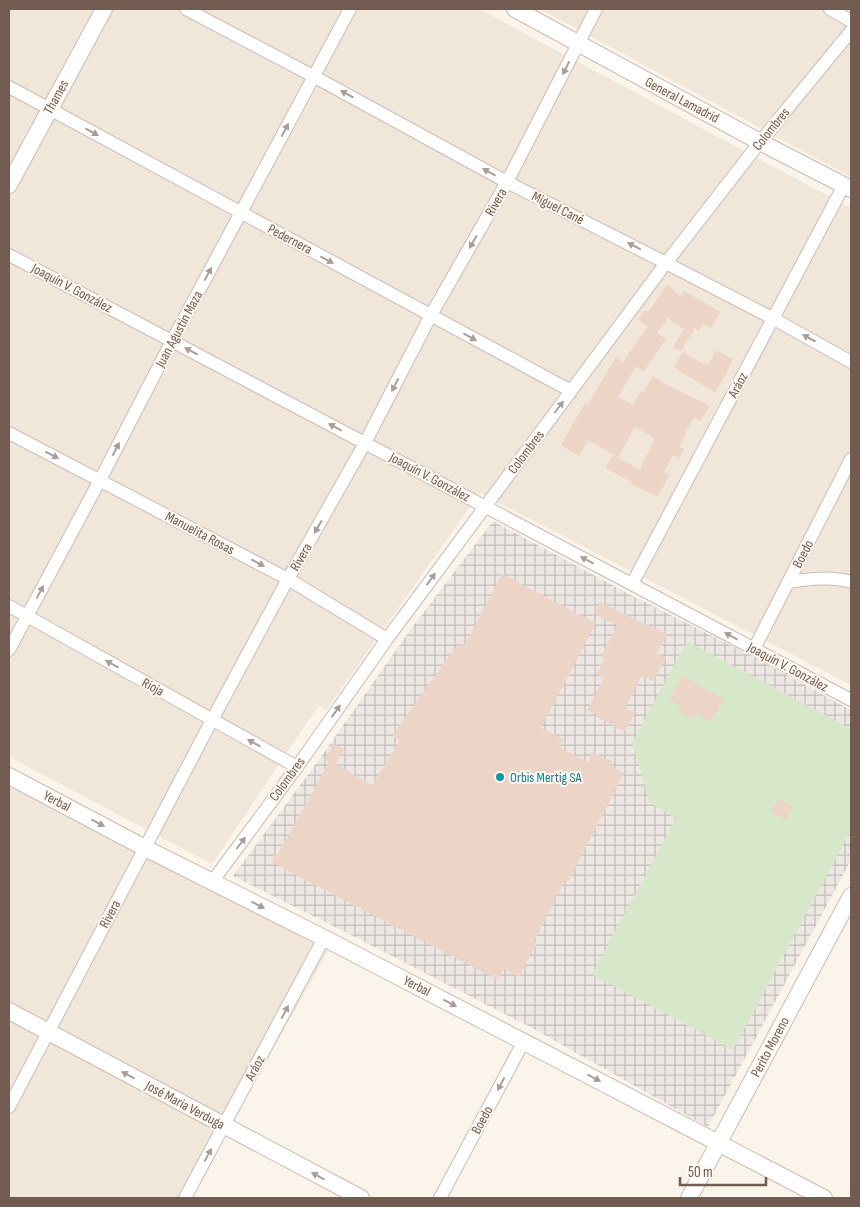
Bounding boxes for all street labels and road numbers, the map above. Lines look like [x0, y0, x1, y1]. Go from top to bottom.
street label: General Lamadrid [642, 73, 722, 127]
street label: Thames [40, 77, 72, 117]
street label: Colombres [749, 104, 793, 154]
street label: Rivera [481, 185, 511, 219]
street label: Miguel Cané [529, 188, 587, 228]
street label: Pedernera [265, 220, 315, 258]
street label: Joaquín V. González [28, 259, 115, 316]
street label: Juan Agustín Maza [151, 288, 206, 371]
street label: Aráoz [724, 369, 752, 401]
street label: Colombres [504, 427, 548, 477]
street label: Joaquín V. González [386, 448, 473, 505]
street label: Manuelita Rosas [162, 508, 238, 558]
street label: Boedo [789, 537, 817, 571]
street label: Rivera [286, 540, 316, 574]
street label: Joaquín V. González [744, 638, 831, 695]
street label: Rioja [139, 674, 167, 700]
street label: Colombres [265, 754, 309, 804]
street label: Yerbal [40, 787, 74, 815]
street label: Rivera [96, 897, 124, 931]
street label: Yerbal [400, 972, 434, 1000]
street label: Perito Moreno [747, 1014, 793, 1080]
street label: Aráoz [241, 1052, 269, 1084]
street label: José Maria Verduga [142, 1077, 228, 1133]
street label: Boedo [468, 1103, 496, 1137]

